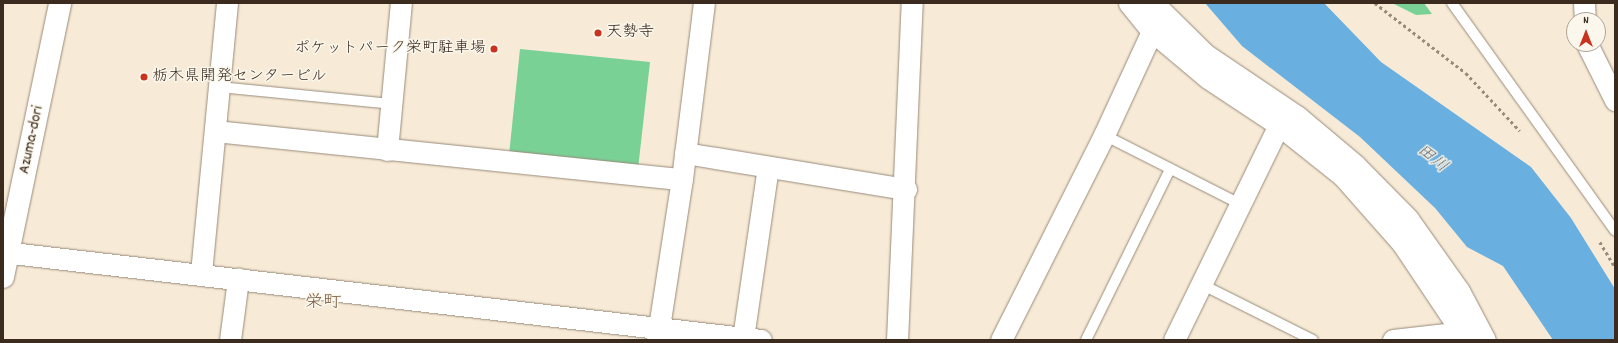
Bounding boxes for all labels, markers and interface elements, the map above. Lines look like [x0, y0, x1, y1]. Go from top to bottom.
north arrow [1566, 12, 1606, 52]
text: N [1583, 13, 1589, 29]
place label: 天勢寺 [606, 23, 654, 43]
marker: 天勢寺 [593, 28, 603, 38]
place label: ポケットパーク栄町駐車場 [294, 39, 486, 59]
marker: ポケットパーク栄町駐車場 [489, 44, 499, 54]
place label: 栃木県開発センタービル [152, 67, 328, 87]
marker: 栃木県開発センタービル [139, 72, 149, 82]
street label: Azuma-dori [15, 104, 49, 176]
water label: 田川 [1411, 141, 1451, 179]
district label: 栄町 [305, 293, 341, 315]

